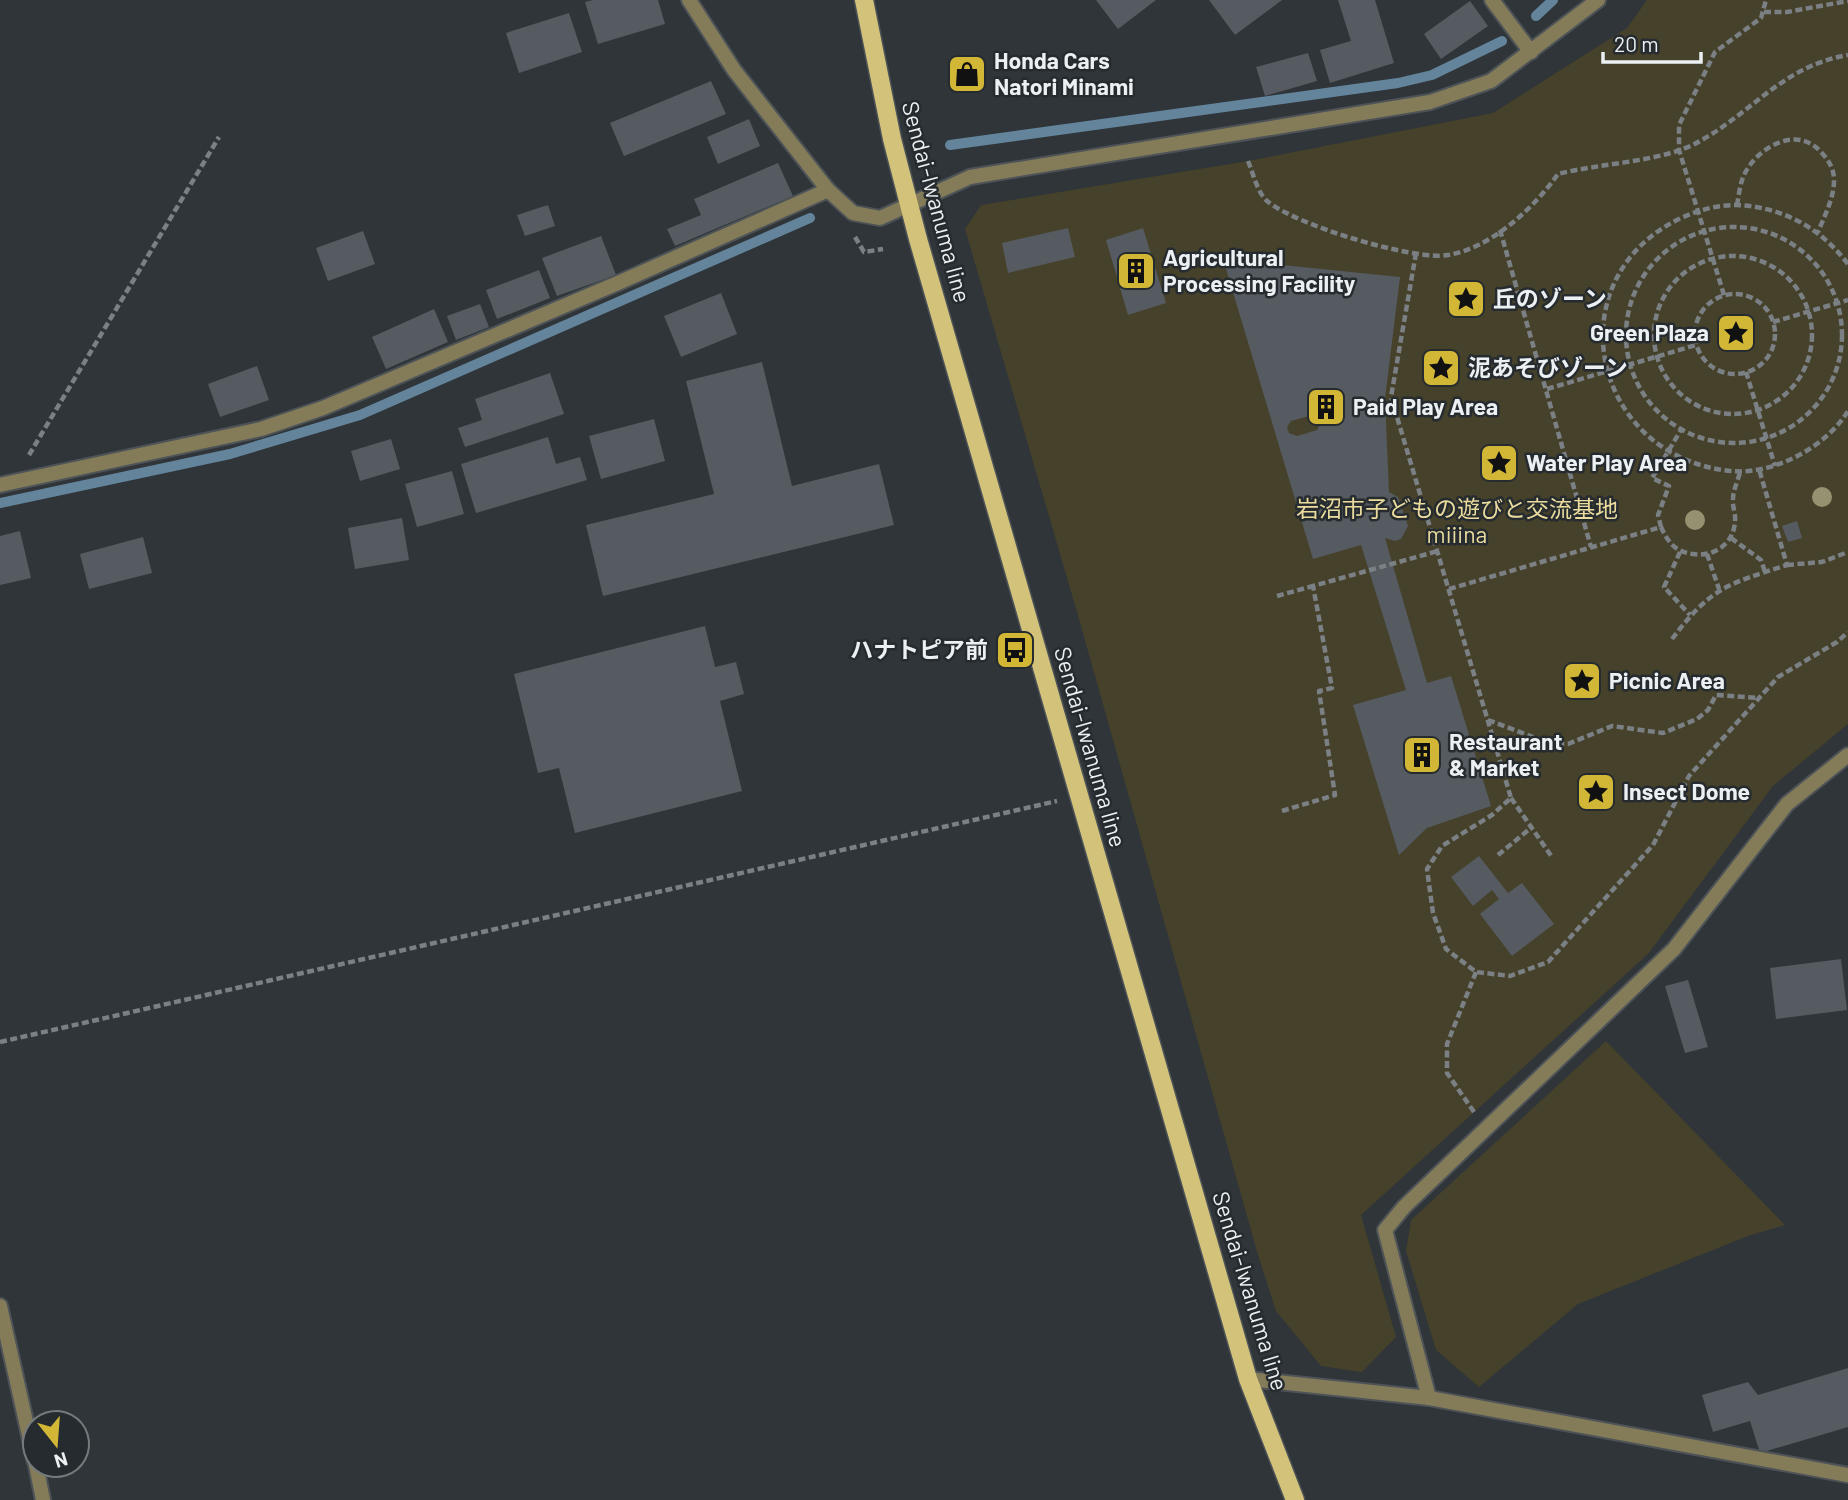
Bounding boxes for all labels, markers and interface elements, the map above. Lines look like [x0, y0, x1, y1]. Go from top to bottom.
scale bar [1603, 21, 1701, 65]
text: 20 m [1614, 31, 1659, 56]
place label: Honda Cars Natori Minami [994, 46, 1134, 100]
shop icon: Honda Cars Natori Minami [946, 53, 988, 95]
street label: Sendai-Iwanuma line [897, 98, 977, 305]
place label: Agricultural Processing Facility [1163, 243, 1356, 297]
building icon: Agricultural Processing Facility [1115, 250, 1157, 292]
place icon: 丘のゾーン [1445, 278, 1487, 320]
place label: 丘のゾーン [1493, 284, 1607, 312]
place icon: Green Plaza [1715, 312, 1757, 354]
place label: Green Plaza [1590, 318, 1709, 346]
place icon: 泥あそびゾーン [1420, 347, 1462, 389]
place label: 泥あそびゾーン [1468, 353, 1628, 381]
building icon: Paid Play Area [1305, 386, 1347, 428]
place label: Paid Play Area [1353, 392, 1498, 420]
place icon: Water Play Area [1478, 442, 1520, 484]
place label: Water Play Area [1526, 448, 1687, 476]
park label: 岩沼市子どもの遊びと交流基地 miiina [1296, 494, 1618, 548]
bus stop icon: ハナトピア前 [994, 629, 1036, 671]
place label: ハナトピア前 [850, 635, 988, 663]
street label: Sendai-Iwanuma line [1049, 643, 1133, 850]
place icon: Picnic Area [1561, 660, 1603, 702]
place label: Picnic Area [1609, 666, 1725, 694]
place label: Restaurant & Market [1449, 727, 1562, 781]
building icon: Restaurant & Market [1401, 734, 1443, 776]
place icon: Insect Dome [1575, 771, 1617, 813]
place label: Insect Dome [1623, 777, 1750, 805]
street label: Sendai-Iwanuma line [1207, 1188, 1295, 1394]
north arrow [21, 1409, 91, 1479]
text: N [52, 1448, 71, 1474]

